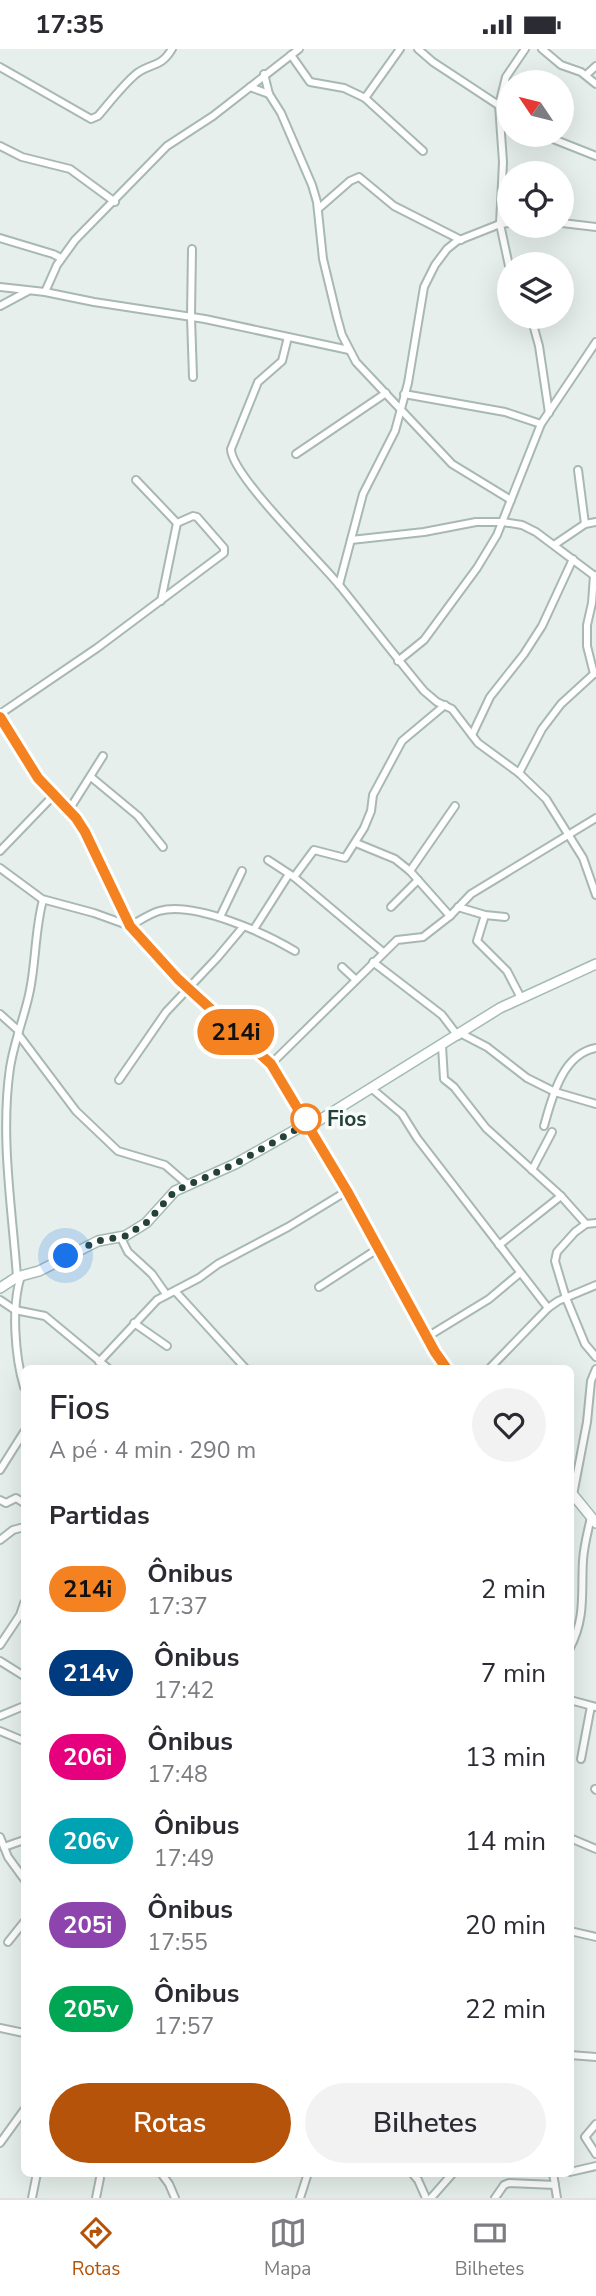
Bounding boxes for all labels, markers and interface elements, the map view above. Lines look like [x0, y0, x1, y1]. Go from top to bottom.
text: 17:35 [35, 7, 104, 42]
north arrow [497, 70, 574, 147]
map controls [497, 70, 574, 329]
button: locate [497, 161, 574, 238]
button: layers [497, 252, 574, 329]
line badge: 214i [187, 1009, 285, 1055]
text: 214i [211, 1016, 261, 1048]
marker: Fios [291, 1104, 321, 1134]
place label: Fios [327, 1105, 367, 1133]
your location [48, 1238, 83, 1273]
text: Fios [49, 1386, 110, 1431]
button: heart [472, 1388, 546, 1462]
text: A pé · 4 min · 290 m [49, 1435, 256, 1466]
text: Partidas [49, 1498, 150, 1533]
text: Ônibus [147, 1556, 233, 1591]
text: 2 min [481, 1572, 546, 1607]
text: 214i [63, 1573, 112, 1605]
text: 17:37 [147, 1591, 208, 1622]
text: Ônibus [154, 1640, 239, 1675]
text: 7 min [481, 1656, 546, 1691]
text: 214v [63, 1657, 119, 1689]
text: 17:42 [154, 1675, 214, 1706]
text: Ônibus [147, 1724, 233, 1759]
text: 13 min [465, 1740, 546, 1775]
text: 206i [63, 1741, 112, 1773]
text: 17:48 [147, 1759, 208, 1790]
text: Ônibus [154, 1808, 239, 1843]
text: 14 min [465, 1824, 546, 1859]
text: 206v [63, 1825, 119, 1857]
text: 17:49 [154, 1843, 214, 1874]
text: Ônibus [147, 1892, 233, 1927]
text: 20 min [465, 1908, 546, 1943]
text: 205i [63, 1909, 112, 1941]
text: 17:55 [147, 1927, 208, 1958]
text: Ônibus [154, 1976, 239, 2011]
text: 22 min [465, 1992, 546, 2027]
text: 205v [63, 1993, 119, 2025]
text: 17:57 [154, 2011, 214, 2042]
button: Rotas [49, 2083, 291, 2163]
button: Bilhetes [305, 2083, 546, 2163]
tab: Rotas [72, 2214, 121, 2282]
tab: Mapa [264, 2214, 311, 2282]
tab: Bilhetes [455, 2214, 524, 2282]

